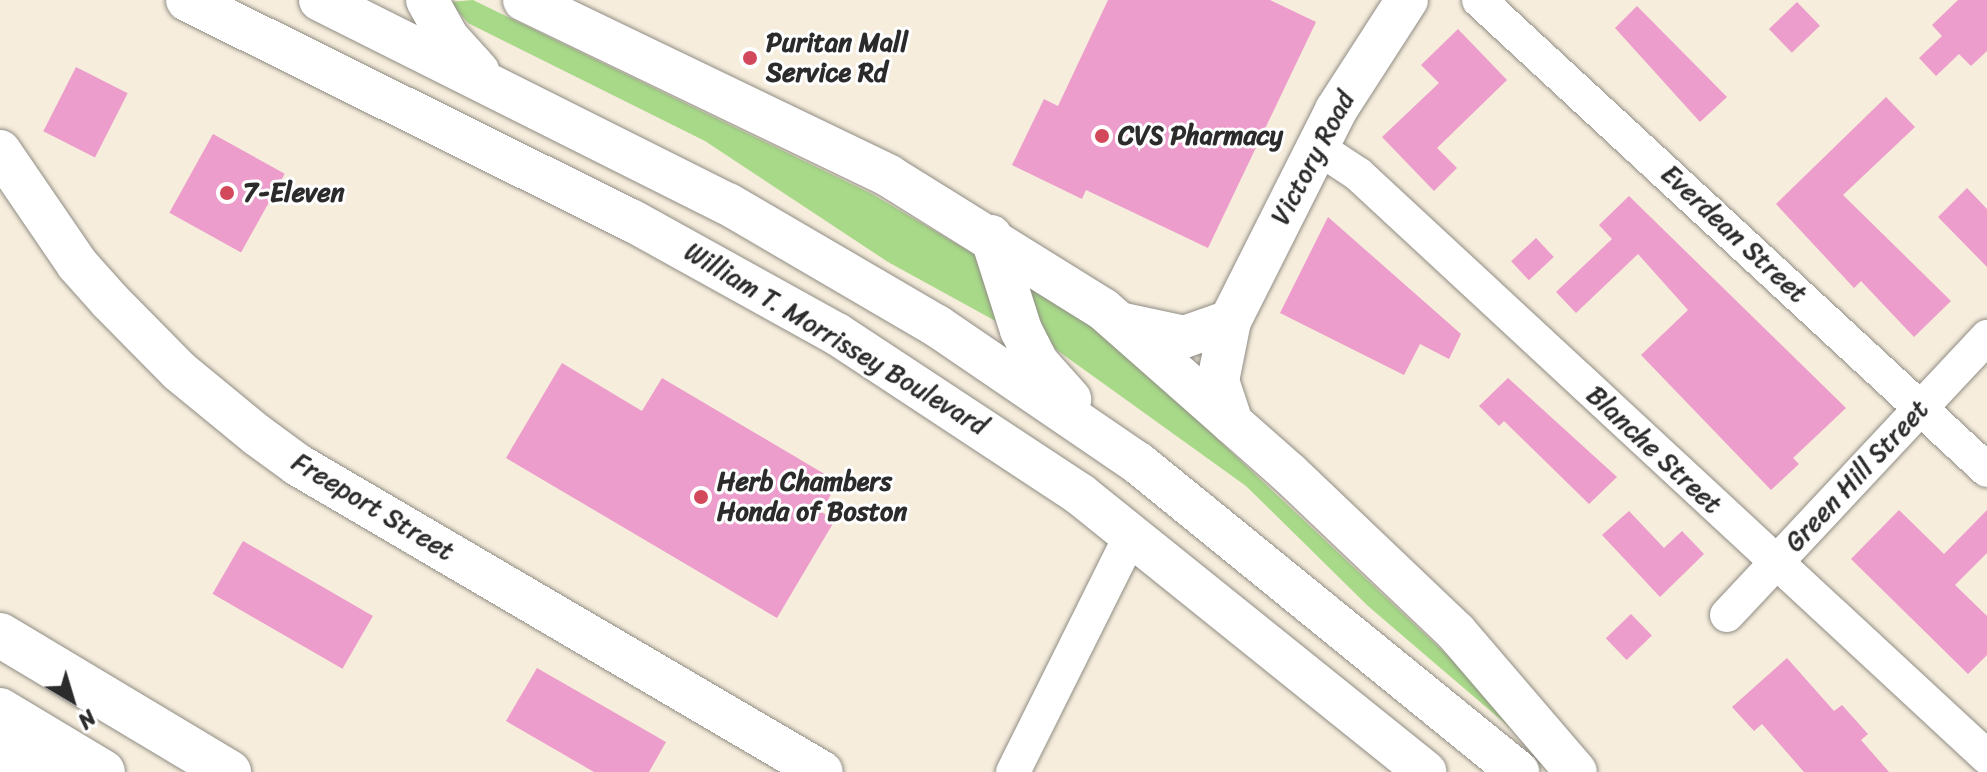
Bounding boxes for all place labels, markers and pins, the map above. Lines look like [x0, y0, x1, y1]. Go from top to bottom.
place label: Puritan Mall Service Rd [766, 27, 908, 88]
marker: Puritan Mall Service Rd [741, 49, 759, 67]
place label: CVS Pharmacy [1118, 120, 1283, 152]
marker: CVS Pharmacy [1093, 127, 1111, 145]
place label: 7-Eleven [243, 177, 345, 209]
marker: 7-Eleven [218, 184, 236, 202]
place label: Herb Chambers Honda of Boston [717, 466, 908, 528]
marker: Herb Chambers Honda of Boston [692, 488, 710, 506]

